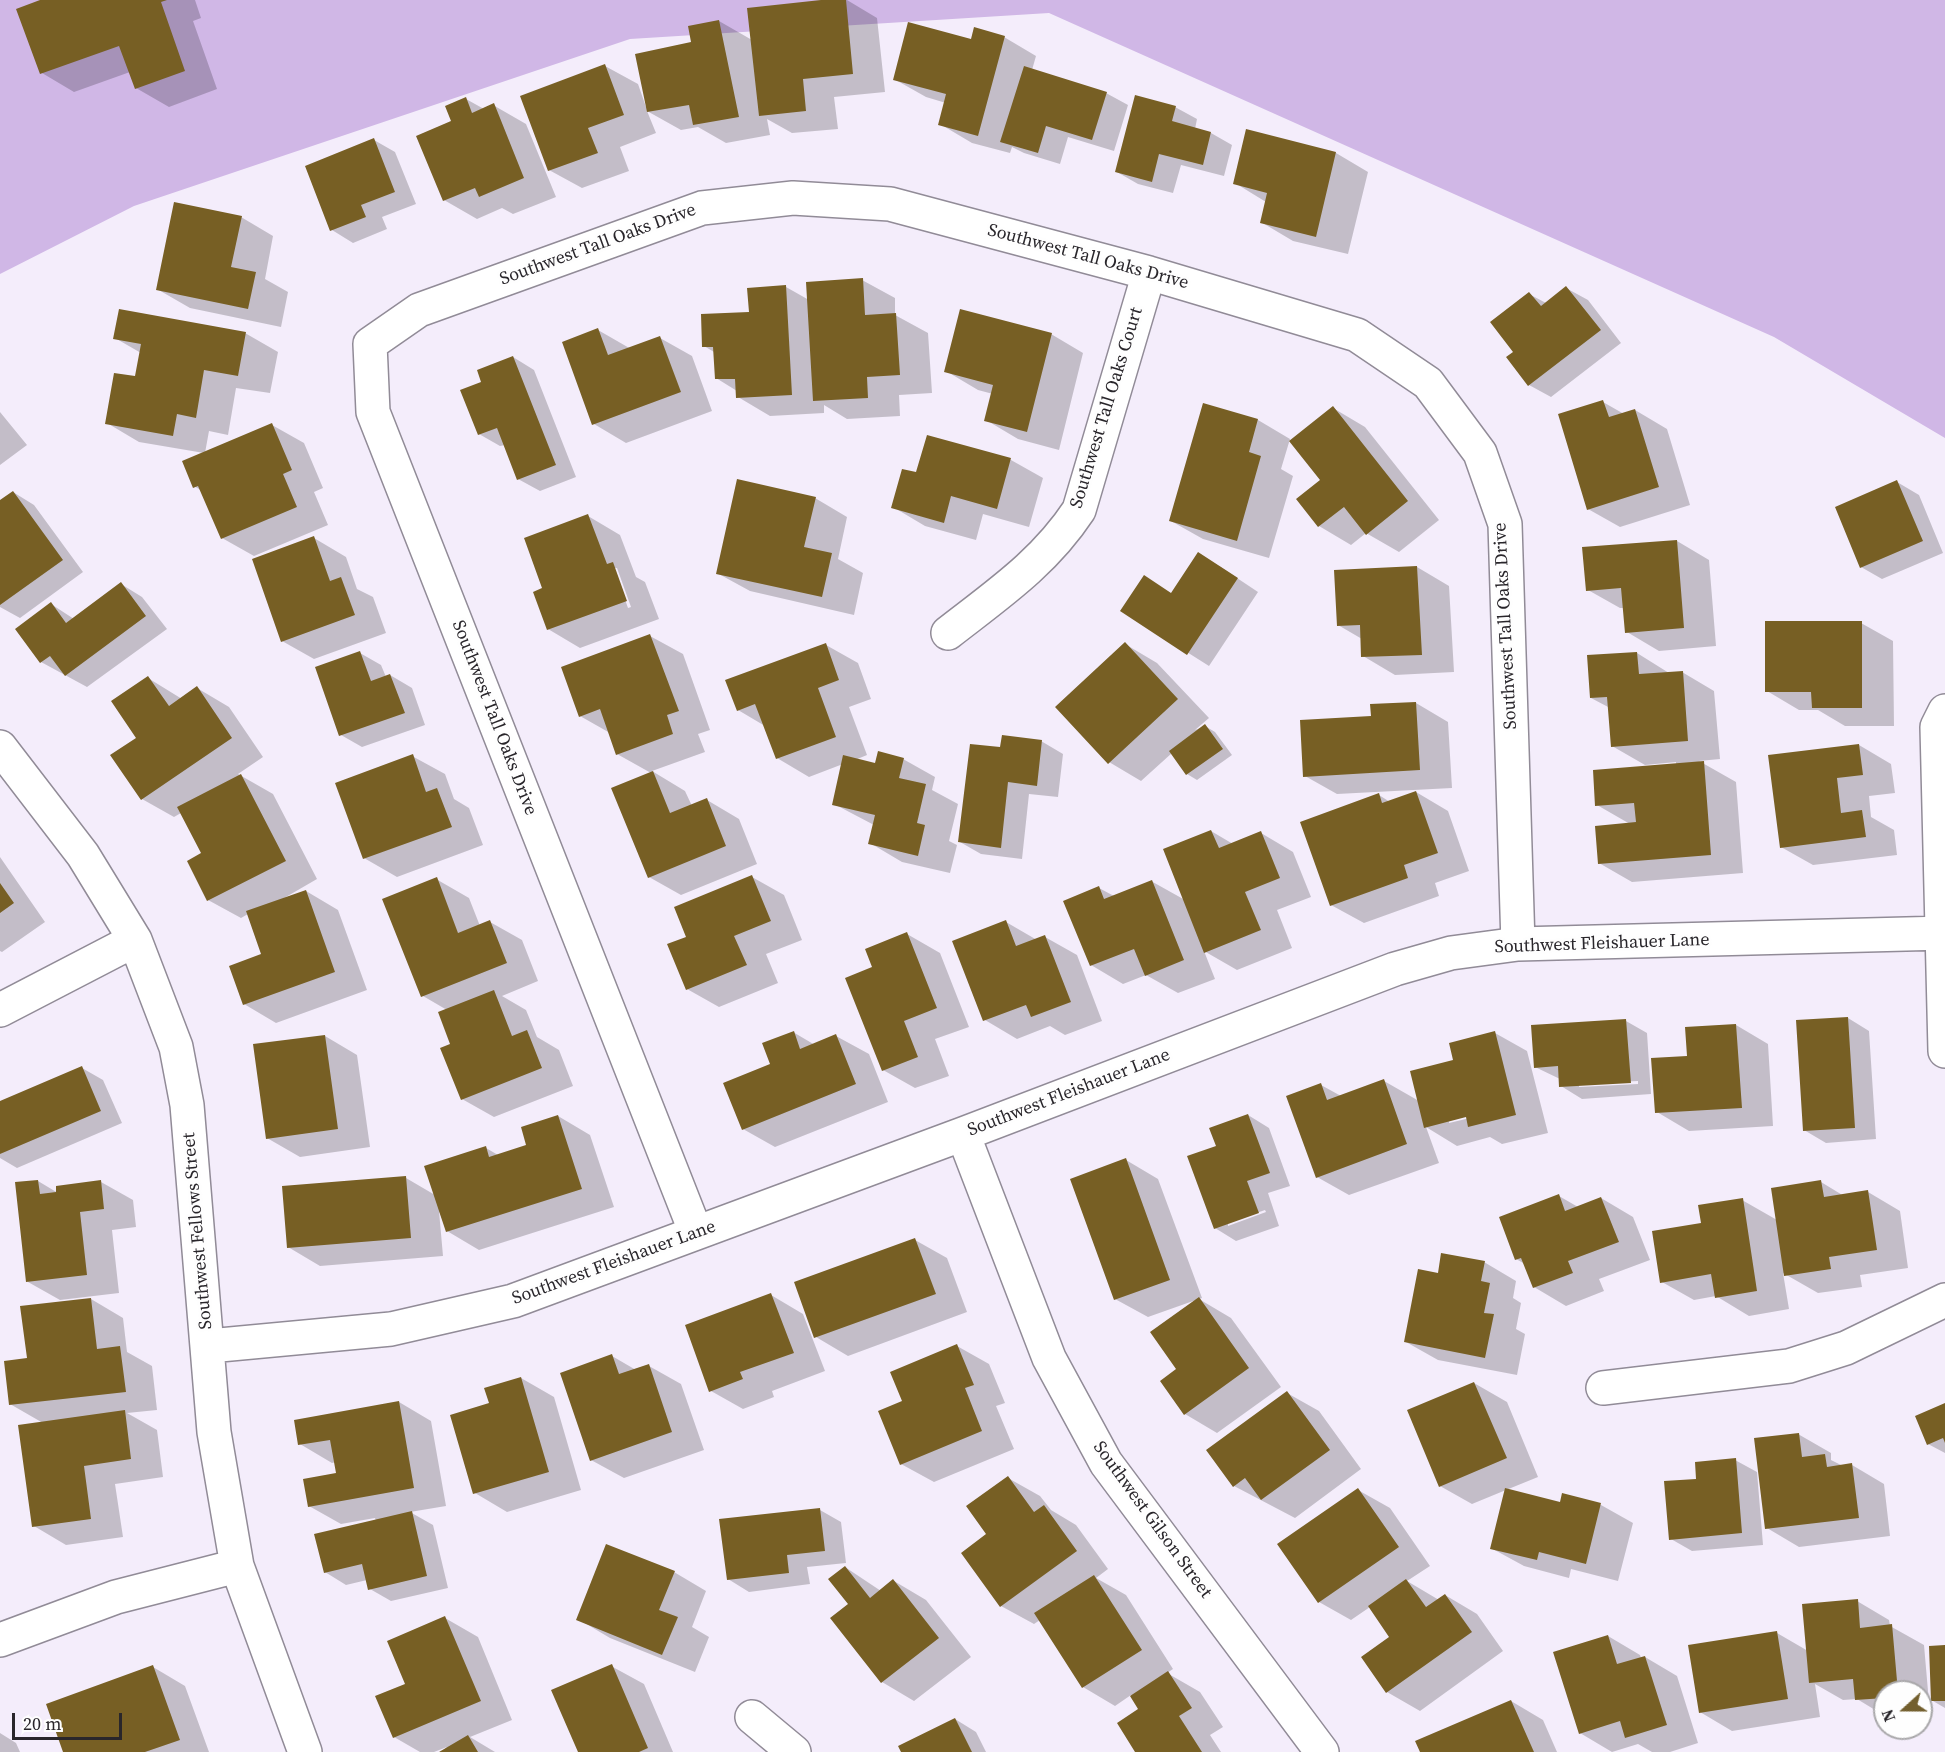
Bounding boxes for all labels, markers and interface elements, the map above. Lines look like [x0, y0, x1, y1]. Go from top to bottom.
street label: Southwest Tall Oaks Drive [497, 199, 699, 291]
street label: Southwest Tall Oaks Drive [985, 220, 1191, 294]
street label: Southwest Tall Oaks Court [1066, 305, 1148, 511]
street label: Southwest Tall Oaks Drive [1490, 522, 1522, 730]
street label: Southwest Tall Oaks Drive [447, 617, 541, 819]
street label: Southwest Fleishauer Lane [1494, 929, 1710, 959]
street label: Southwest Fleishauer Lane [965, 1044, 1173, 1142]
street label: Southwest Fellows Street [179, 1132, 217, 1330]
street label: Southwest Fleishauer Lane [509, 1216, 719, 1310]
street label: Southwest Gilson Street [1088, 1437, 1216, 1603]
north arrow [1873, 1680, 1933, 1740]
scale bar [15, 1701, 124, 1739]
text: N [1876, 1706, 1900, 1725]
text: 20 m [23, 1711, 61, 1736]

